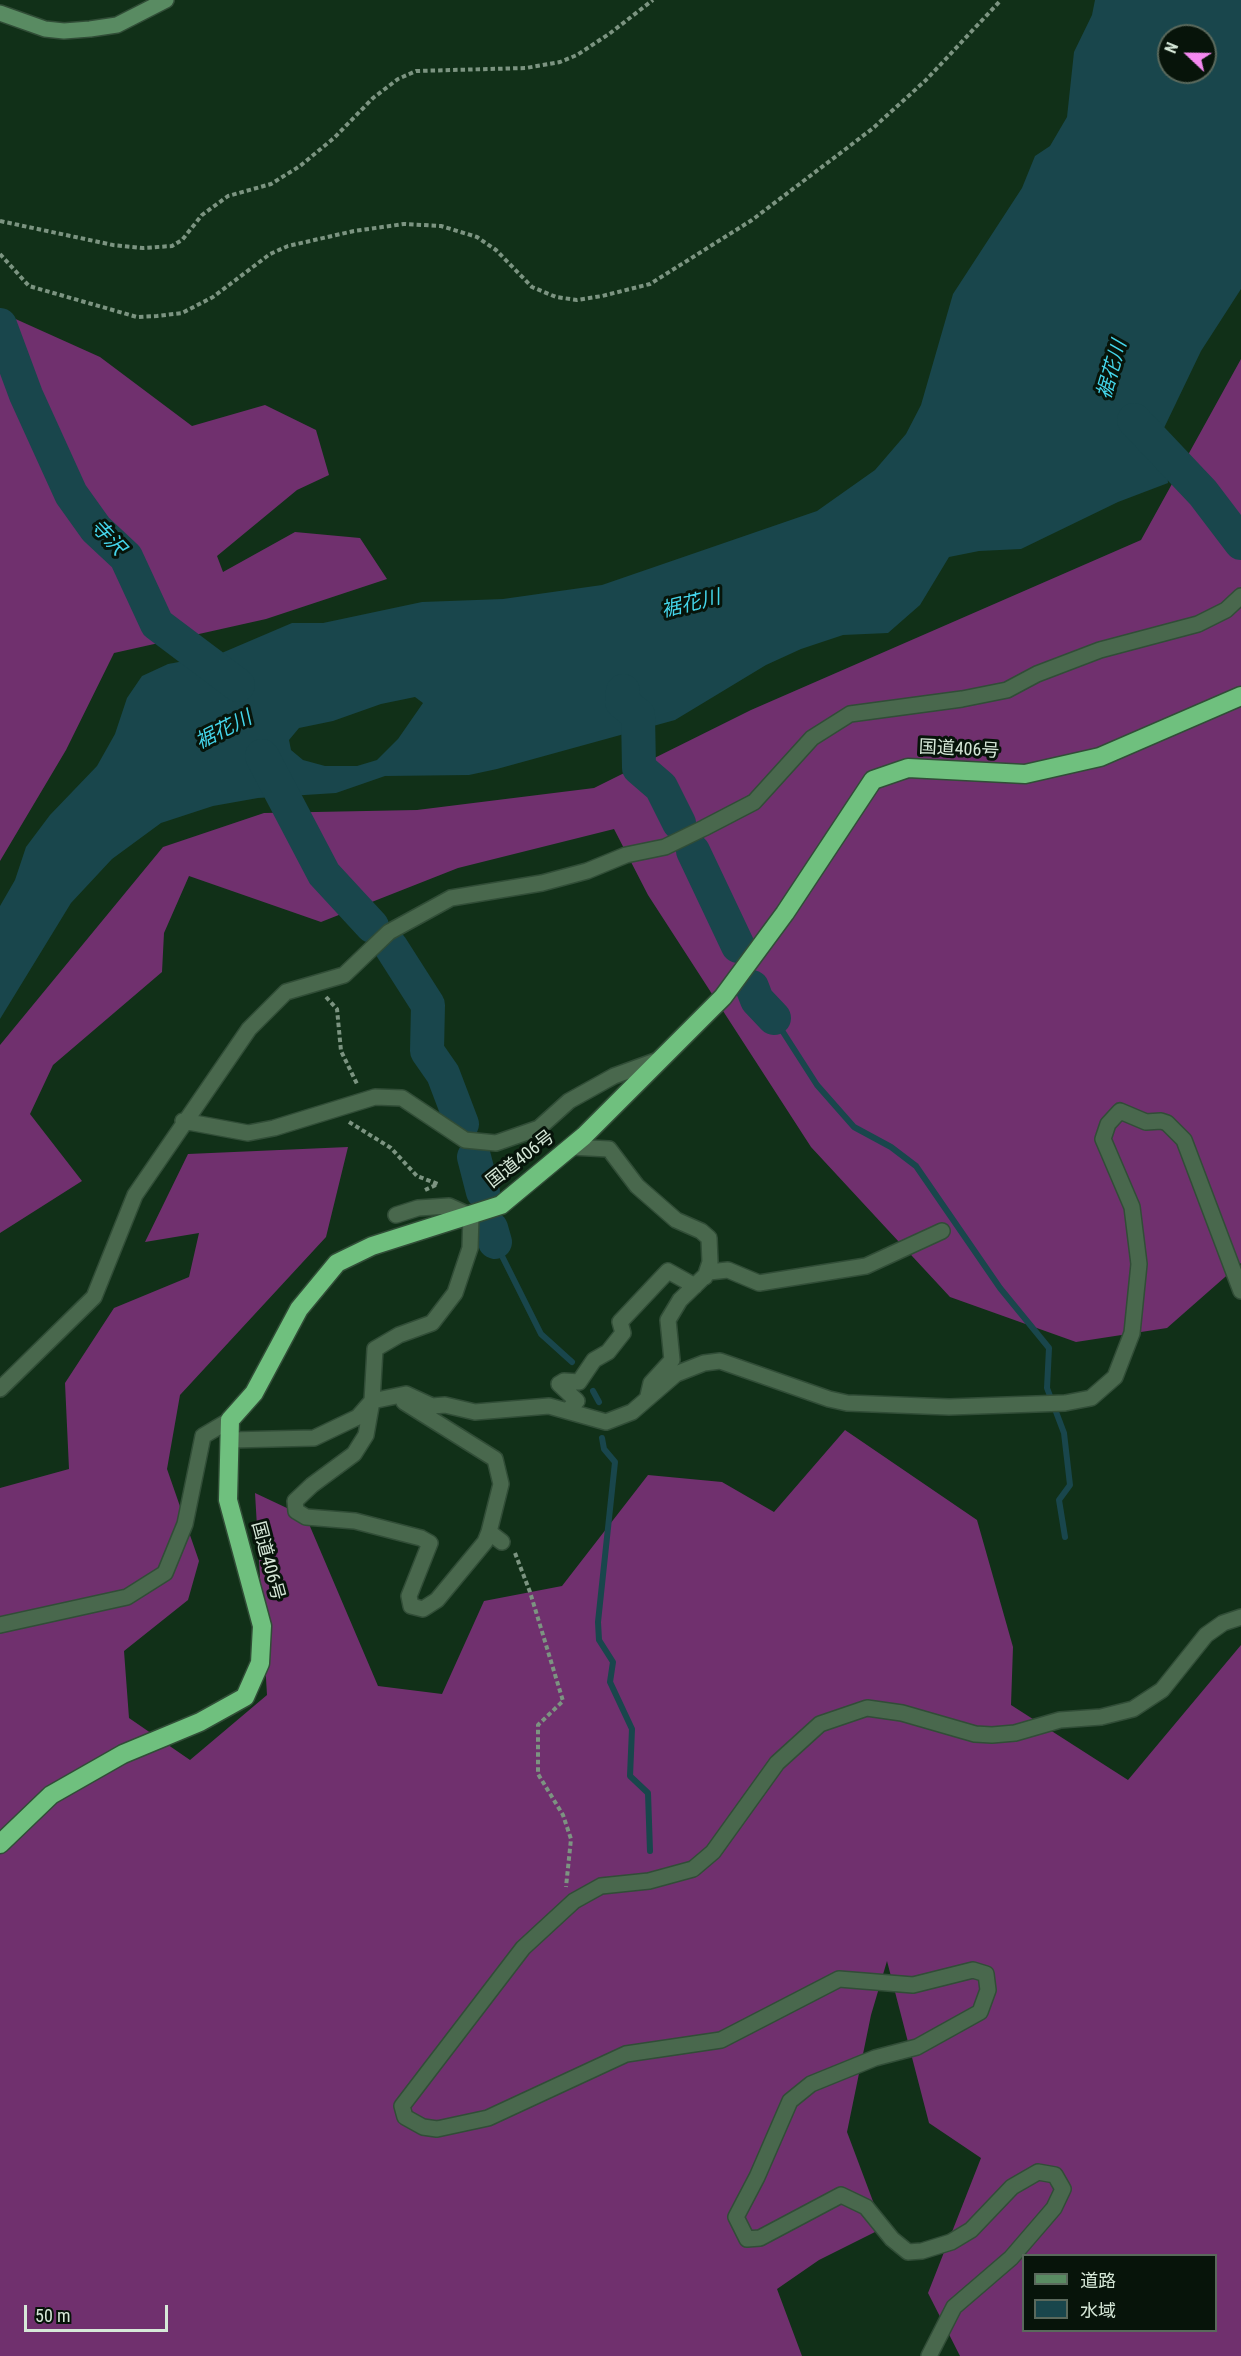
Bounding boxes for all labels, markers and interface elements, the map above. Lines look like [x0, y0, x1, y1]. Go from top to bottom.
north arrow [1157, 24, 1217, 84]
text: N [1161, 40, 1182, 56]
water label: 裾花川 [1093, 338, 1133, 402]
water label: 寺沢 [85, 515, 129, 561]
water label: 裾花川 [659, 586, 723, 624]
water label: 裾花川 [192, 707, 256, 755]
street label: 国道406号 [918, 737, 1000, 763]
street label: 国道406号 [483, 1127, 559, 1193]
street label: 国道406号 [246, 1519, 288, 1603]
legend [1022, 2254, 1217, 2332]
text: 道路 [1080, 2270, 1116, 2291]
scale bar [27, 2293, 171, 2331]
text: 水域 [1080, 2300, 1116, 2321]
text: 50 m [35, 2305, 70, 2326]

